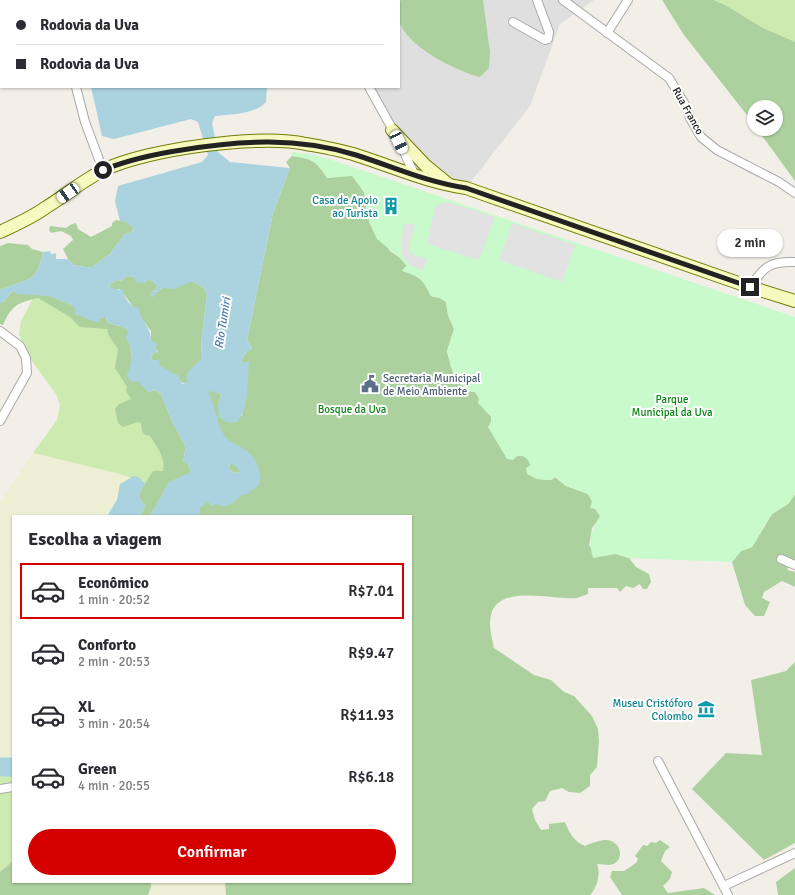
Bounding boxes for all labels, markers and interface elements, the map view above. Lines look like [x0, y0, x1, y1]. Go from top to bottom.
text: Rodovia da Uva [40, 16, 139, 34]
text: Rodovia da Uva [40, 55, 139, 73]
street label: Rua Franco [670, 85, 706, 137]
map controls [747, 100, 783, 136]
button: layers [747, 100, 783, 136]
car [388, 129, 410, 155]
route start [94, 161, 112, 179]
car [55, 181, 81, 205]
place label: Casa de Apoio ao Turista [312, 194, 378, 220]
building icon: Casa de Apoio ao Turista [381, 196, 401, 216]
callout: 2 min [717, 229, 783, 257]
text: 2 min [734, 235, 766, 251]
route end [741, 278, 759, 296]
water label: Rio Tumiri [212, 295, 235, 350]
place label: Secretaria Municipal de Meio Ambiente [383, 372, 481, 398]
public building icon: Secretaria Municipal de Meio Ambiente [360, 374, 380, 394]
park label: Parque Municipal da Uva [632, 393, 713, 419]
park label: Bosque da Uva [318, 403, 387, 416]
text: Escolha a viagem [28, 528, 162, 550]
icon: car [30, 573, 66, 609]
text: Econômico [78, 574, 149, 592]
text: R$7.01 [348, 582, 394, 600]
text: 1 min · 20:52 [78, 592, 150, 608]
icon: car [30, 635, 66, 671]
text: Conforto [78, 636, 136, 654]
text: R$9.47 [348, 644, 394, 662]
text: 2 min · 20:53 [78, 654, 150, 670]
icon: car [30, 697, 66, 733]
place label: Museu Cristóforo Colombo [612, 697, 693, 723]
text: XL [78, 698, 95, 716]
museum icon: Museu Cristóforo Colombo [696, 699, 716, 719]
text: R$11.93 [340, 706, 394, 724]
text: 3 min · 20:54 [78, 716, 150, 732]
icon: car [30, 759, 66, 795]
text: Green [78, 760, 117, 778]
text: R$6.18 [348, 768, 394, 786]
text: 4 min · 20:55 [78, 778, 150, 794]
button: Confirmar [28, 829, 396, 875]

